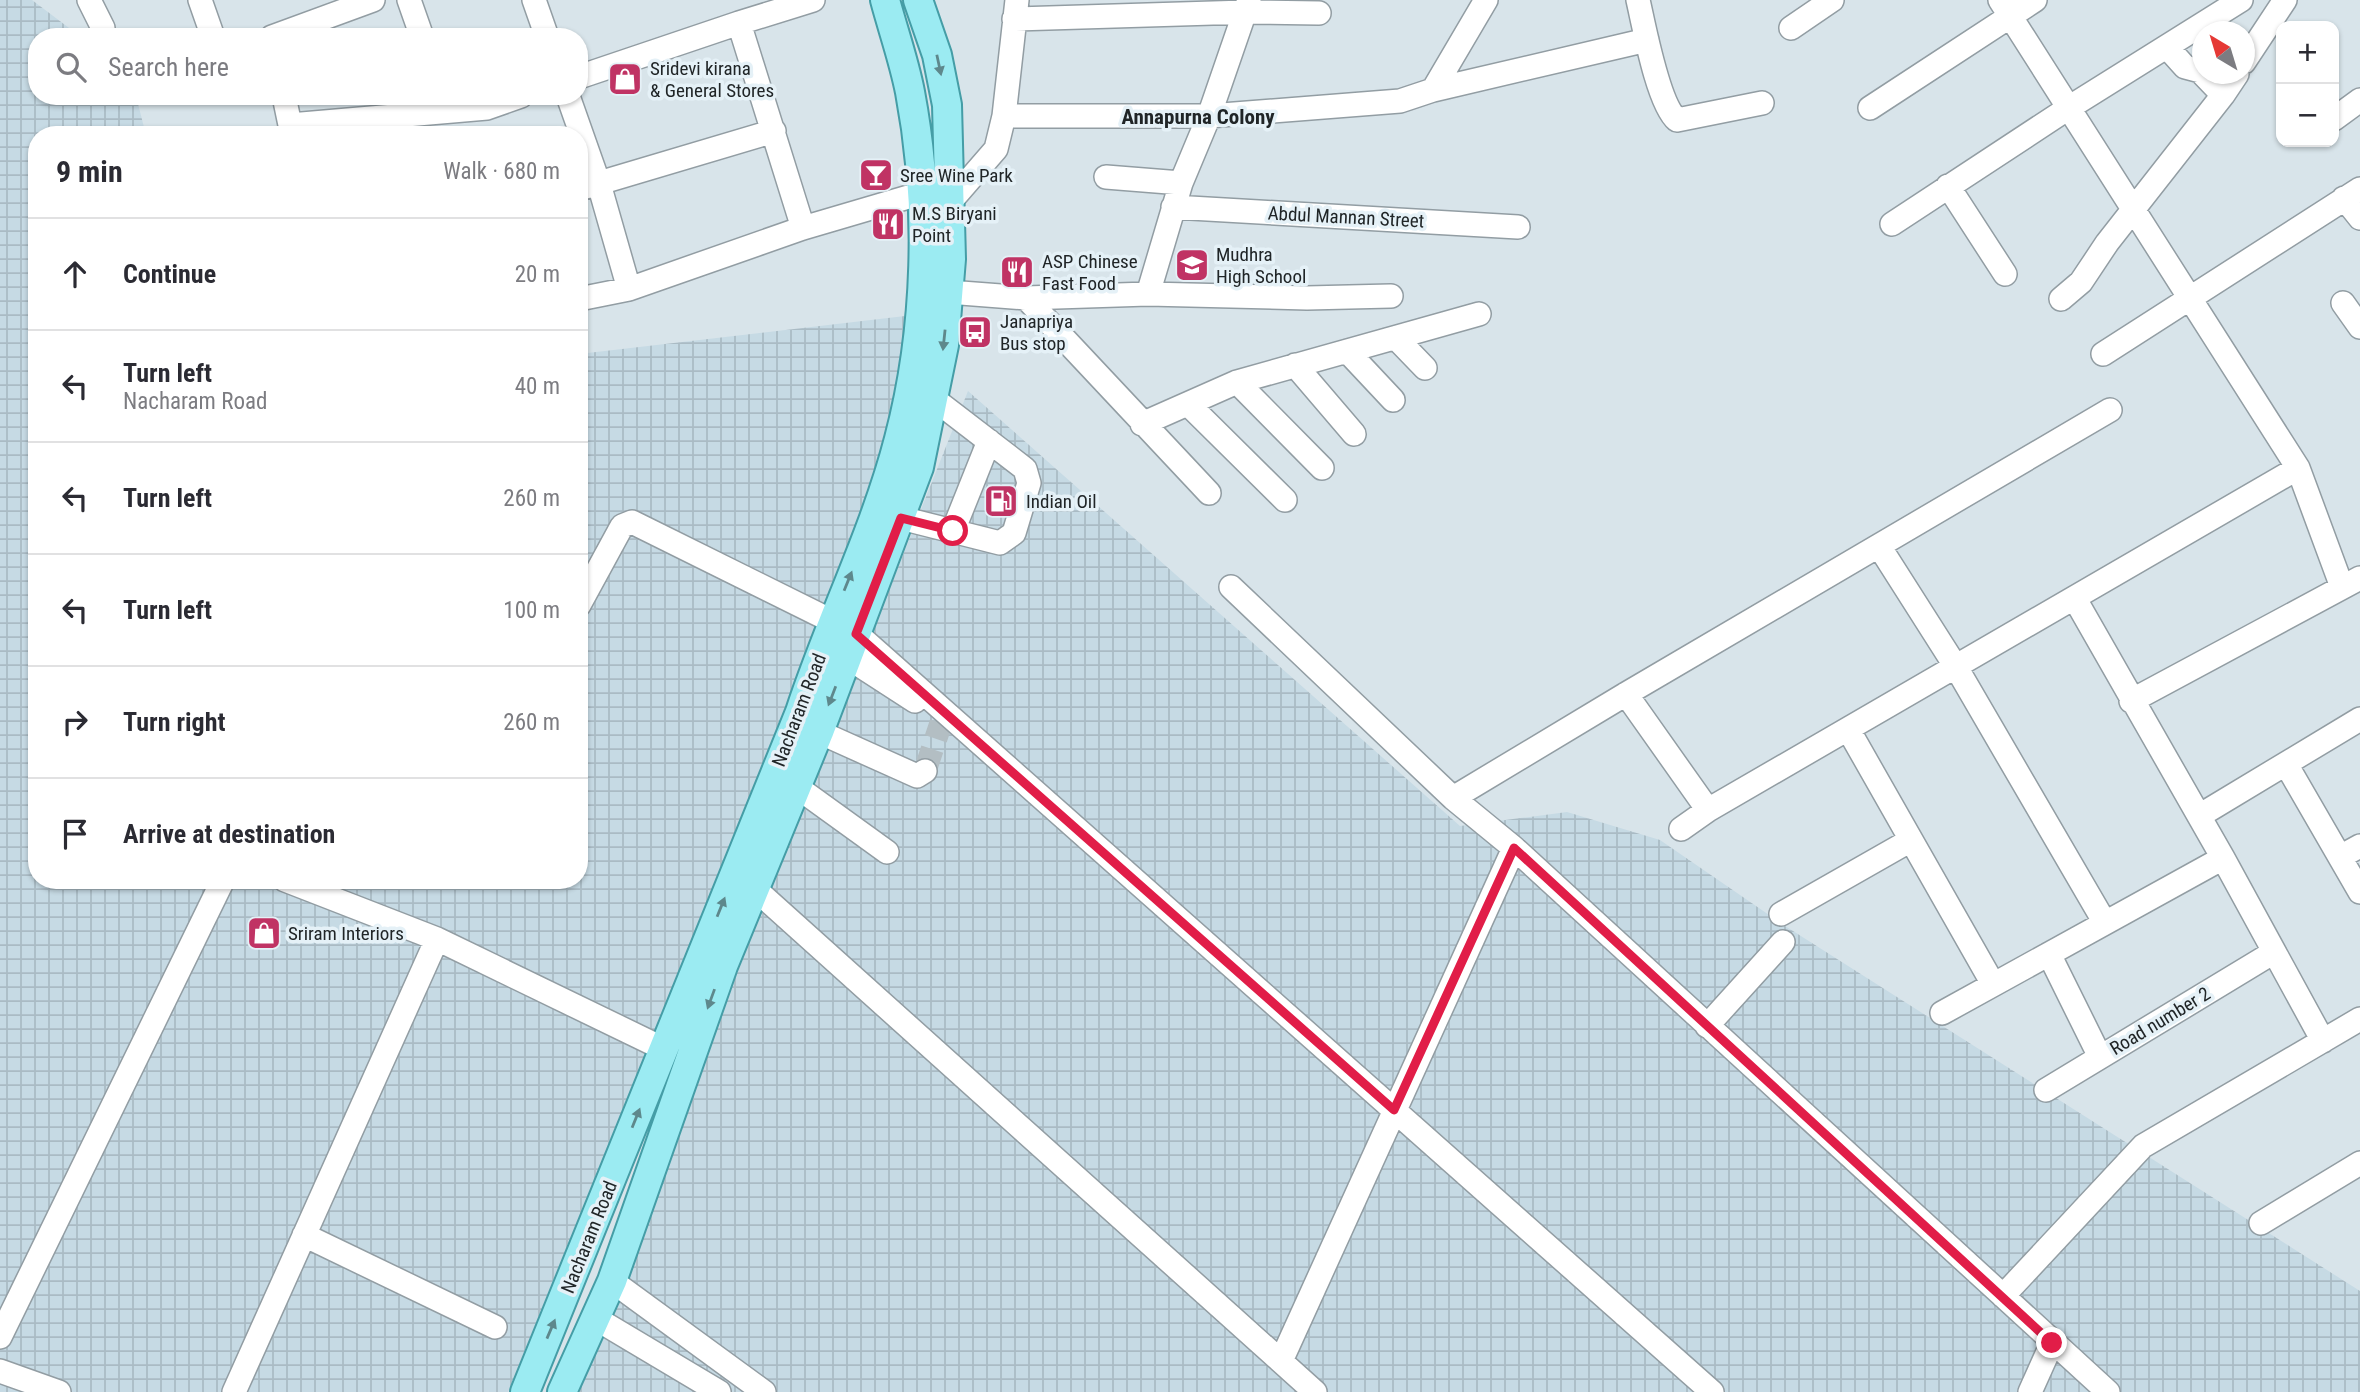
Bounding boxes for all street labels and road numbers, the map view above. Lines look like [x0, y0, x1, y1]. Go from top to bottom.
street label: Abdul Mannan Street [1267, 201, 1425, 233]
street label: Nacharam Road [767, 650, 831, 770]
street label: Road number 2 [2106, 982, 2214, 1060]
street label: Nacharam Road [556, 1177, 622, 1297]

